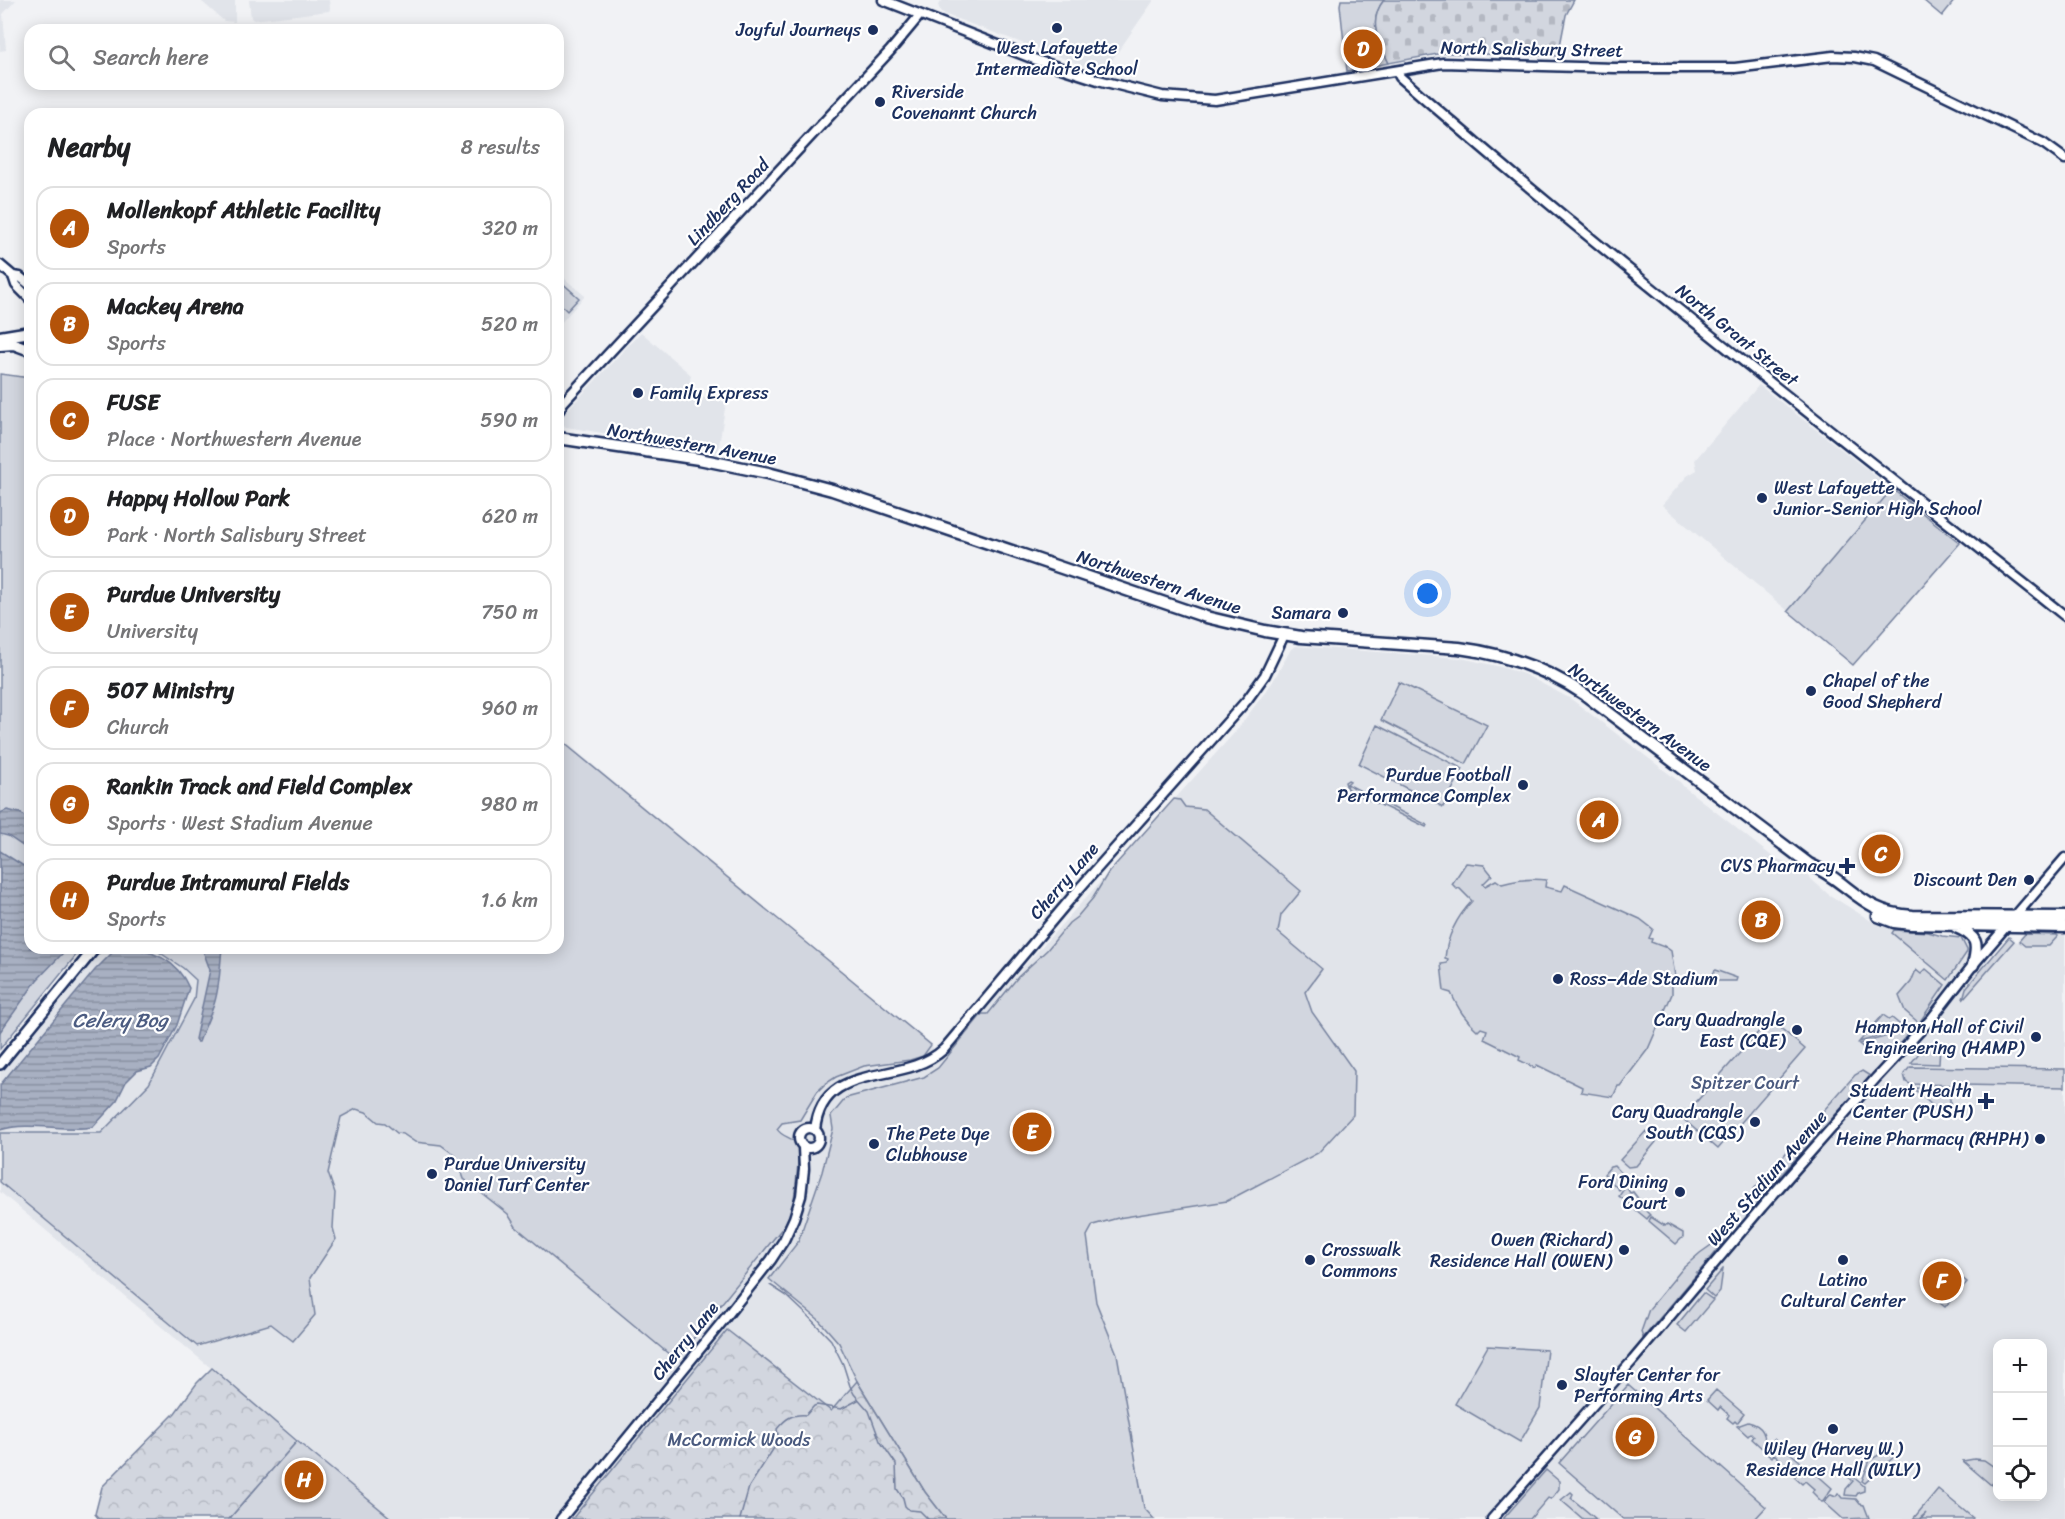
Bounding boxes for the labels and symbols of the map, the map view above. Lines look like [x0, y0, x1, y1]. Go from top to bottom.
place label: Joyful Journeys [735, 14, 862, 46]
marker: West Lafayette Intermediate School [1050, 21, 1064, 35]
marker: Joyful Journeys [866, 23, 880, 37]
pin: D [1344, 26, 1382, 72]
street label: North Salisbury Street [1440, 31, 1624, 67]
place label: West Lafayette Intermediate School [975, 32, 1139, 85]
place label: Riverside Covenannt Church [892, 76, 1037, 129]
marker: Riverside Covenannt Church [873, 95, 887, 109]
street label: Lindberg Road [679, 149, 779, 253]
street label: North Grant Street [1668, 275, 1806, 395]
place label: Family Express [650, 377, 769, 409]
marker: Family Express [631, 386, 645, 400]
street label: Northwestern Avenue [605, 413, 779, 475]
place label: West Lafayette Junior-Senior High School [1773, 472, 1983, 525]
marker: West Lafayette Junior-Senior High School [1755, 491, 1769, 505]
street label: Northwestern Avenue [1073, 540, 1246, 624]
your location [1413, 579, 1442, 608]
place label: Samara [1271, 597, 1331, 629]
marker: Samara [1336, 606, 1350, 620]
street label: Northwestern Avenue [1561, 654, 1719, 781]
place label: Chapel of the Good Shepherd [1823, 665, 1943, 718]
marker: Chapel of the Good Shepherd [1804, 684, 1818, 698]
place label: Purdue Football Performance Complex [1337, 759, 1512, 812]
marker: Purdue Football Performance Complex [1516, 778, 1530, 792]
pin: A [1580, 798, 1618, 842]
pin: C [1862, 832, 1900, 876]
street label: Cherry Lane [1021, 835, 1107, 927]
place label: CVS Pharmacy [1721, 850, 1836, 882]
marker: CVS Pharmacy [1840, 859, 1854, 873]
place label: Discount Den [1913, 864, 2017, 896]
marker: Discount Den [2022, 873, 2036, 887]
pin: B [1742, 898, 1780, 942]
place label: Ross–Ade Stadium [1570, 963, 1718, 995]
marker: Ross–Ade Stadium [1551, 972, 1565, 986]
water label: Celery Bog [73, 1003, 169, 1038]
place label: Cary Quadrangle East (CQE) [1654, 1004, 1787, 1057]
place label: Hampton Hall of Civil Engineering (HAMP) [1855, 1011, 2026, 1064]
marker: Cary Quadrangle East (CQE) [1790, 1023, 1804, 1037]
marker: Hampton Hall of Civil Engineering (HAMP) [2029, 1030, 2043, 1044]
park label: Spitzer Court [1691, 1067, 1800, 1099]
place label: Student Health Center (PUSH) [1850, 1075, 1974, 1128]
marker: Student Health Center (PUSH) [1977, 1092, 1995, 1110]
place label: Cary Quadrangle South (CQS) [1612, 1096, 1745, 1149]
street label: West Stadium Avenue [1698, 1103, 1836, 1253]
pin: E [1012, 1110, 1052, 1154]
marker: Cary Quadrangle South (CQS) [1748, 1115, 1762, 1129]
place label: The Pete Dye Clubhouse [886, 1118, 990, 1171]
place label: Heine Pharmacy (RHPH) [1836, 1123, 2030, 1155]
marker: Heine Pharmacy (RHPH) [2033, 1132, 2047, 1146]
marker: The Pete Dye Clubhouse [867, 1137, 881, 1151]
place label: Purdue University Daniel Turf Center [444, 1148, 590, 1201]
place label: Ford Dining Court [1578, 1166, 1668, 1219]
marker: Purdue University Daniel Turf Center [425, 1167, 439, 1181]
marker: Ford Dining Court [1673, 1185, 1687, 1199]
place label: Owen (Richard) Residence Hall (OWEN) [1430, 1224, 1614, 1277]
place label: Crosswalk Commons [1322, 1234, 1402, 1287]
marker: Owen (Richard) Residence Hall (OWEN) [1617, 1243, 1631, 1257]
marker: Crosswalk Commons [1303, 1253, 1317, 1267]
marker: Latino Cultural Center [1836, 1253, 1850, 1267]
pin: F [1922, 1258, 1962, 1304]
place label: Latino Cultural Center [1781, 1264, 1907, 1317]
street label: Cherry Lane [643, 1294, 727, 1388]
place label: Slayter Center for Performing Arts [1574, 1359, 1722, 1412]
marker: Slayter Center for Performing Arts [1555, 1378, 1569, 1392]
pin: G [1616, 1414, 1654, 1460]
marker: Wiley (Harvey W.) Residence Hall (WILY) [1826, 1422, 1840, 1436]
park label: McCormick Woods [667, 1424, 811, 1456]
place label: Wiley (Harvey W.) Residence Hall (WILY) [1746, 1433, 1921, 1486]
pin: H [284, 1458, 324, 1502]

